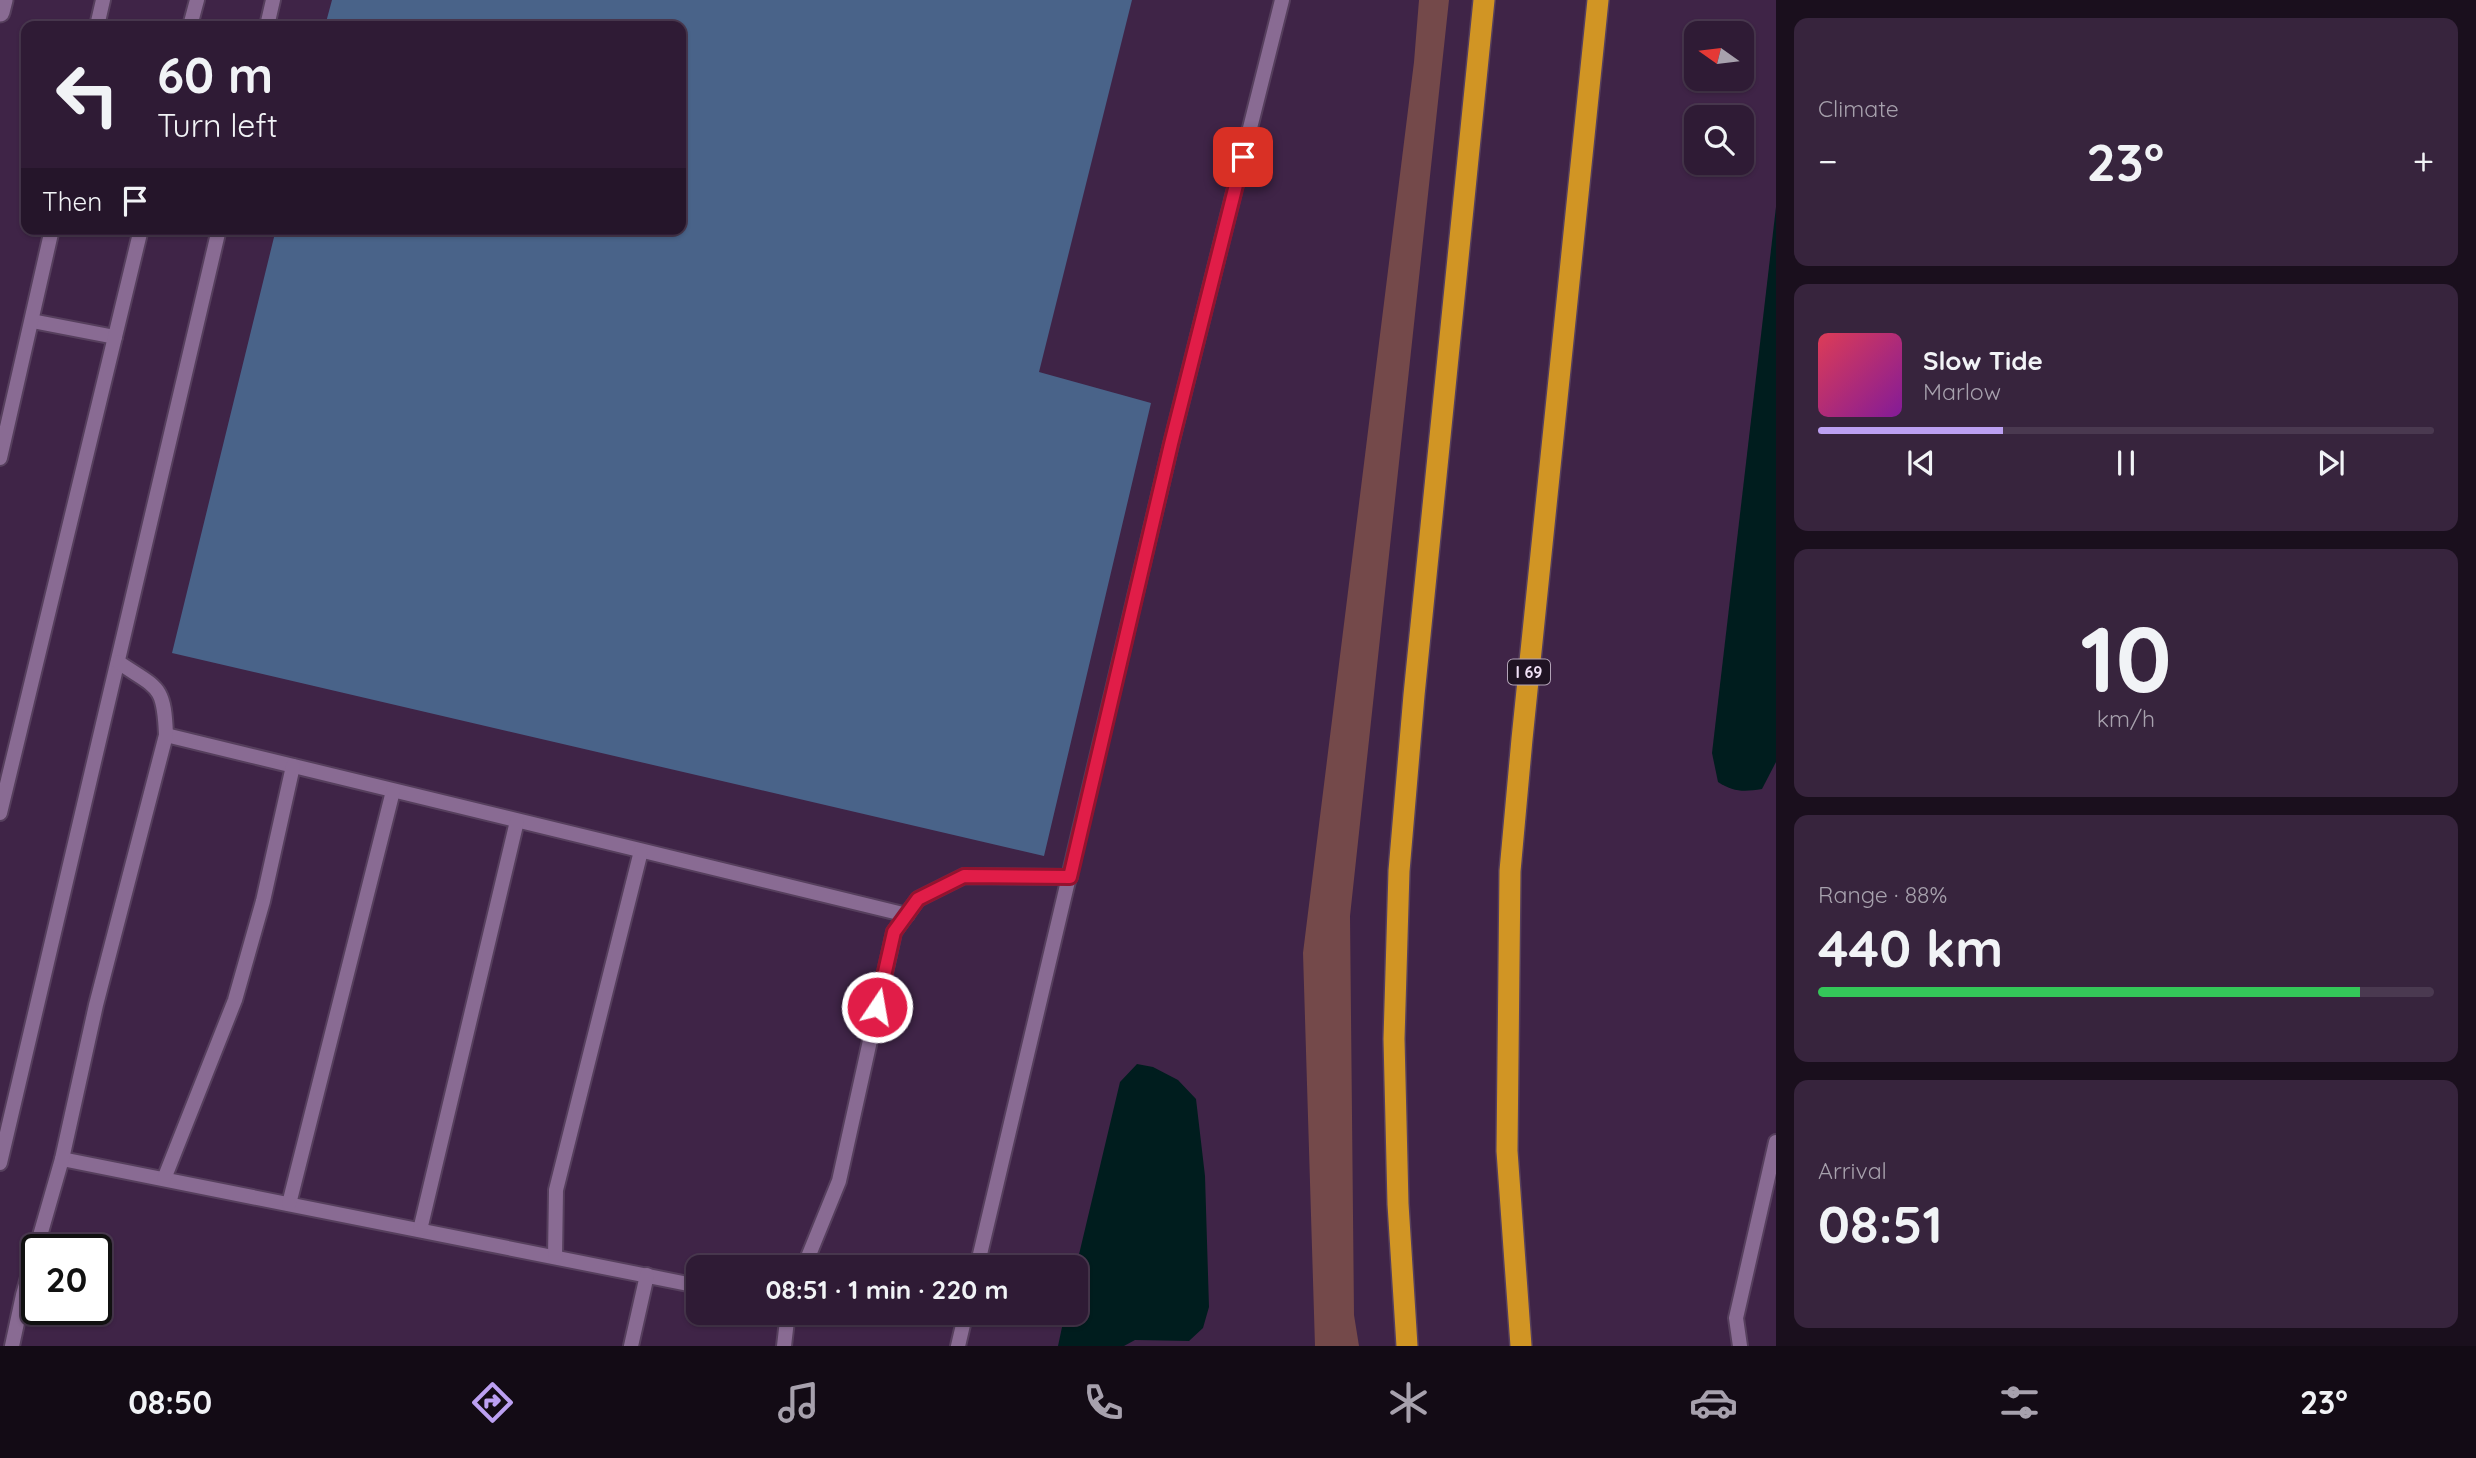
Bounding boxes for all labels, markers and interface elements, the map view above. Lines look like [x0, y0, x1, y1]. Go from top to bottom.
north arrow [1684, 21, 1754, 91]
map controls [1684, 21, 1754, 175]
text: 60 m [157, 44, 273, 105]
icon: left [42, 49, 133, 140]
text: Climate [1818, 94, 1899, 123]
text: Turn left [157, 105, 278, 145]
button: search [1684, 105, 1754, 175]
pin [1213, 127, 1273, 187]
text: 23° [2086, 129, 2164, 194]
text: − [1818, 137, 1838, 185]
text: + [2413, 137, 2434, 185]
icon: arrive [1224, 138, 1262, 176]
icon: arrive [116, 182, 154, 220]
text: Then [42, 185, 102, 218]
text: Slow Tide [1923, 344, 2043, 377]
text: Marlow [1923, 377, 2001, 406]
icon: previous [1902, 444, 1940, 482]
icon: pause [2107, 444, 2145, 482]
icon: next [2312, 444, 2350, 482]
text: 10 [2080, 601, 2172, 715]
road number: I 69 [1508, 660, 1550, 684]
text: km/h [2097, 704, 2155, 733]
text: Range · 88% [1818, 880, 1947, 909]
text: 440 km [1818, 915, 2003, 980]
position arrow [840, 970, 914, 1044]
text: Arrival [1818, 1156, 1887, 1185]
text: 08:51 [1818, 1191, 1943, 1256]
speed limit sign: 20 [21, 1234, 112, 1325]
text: 08:51 · 1 min · 220 m [766, 1273, 1008, 1306]
icon: directions [468, 1378, 517, 1427]
icon: music [774, 1378, 823, 1427]
icon: phone [1079, 1378, 1128, 1427]
icon: climate [1384, 1378, 1433, 1427]
icon: car [1689, 1378, 1738, 1427]
icon: filters [1995, 1378, 2044, 1427]
text: 08:50 [128, 1382, 212, 1422]
text: 23° [2300, 1382, 2348, 1422]

